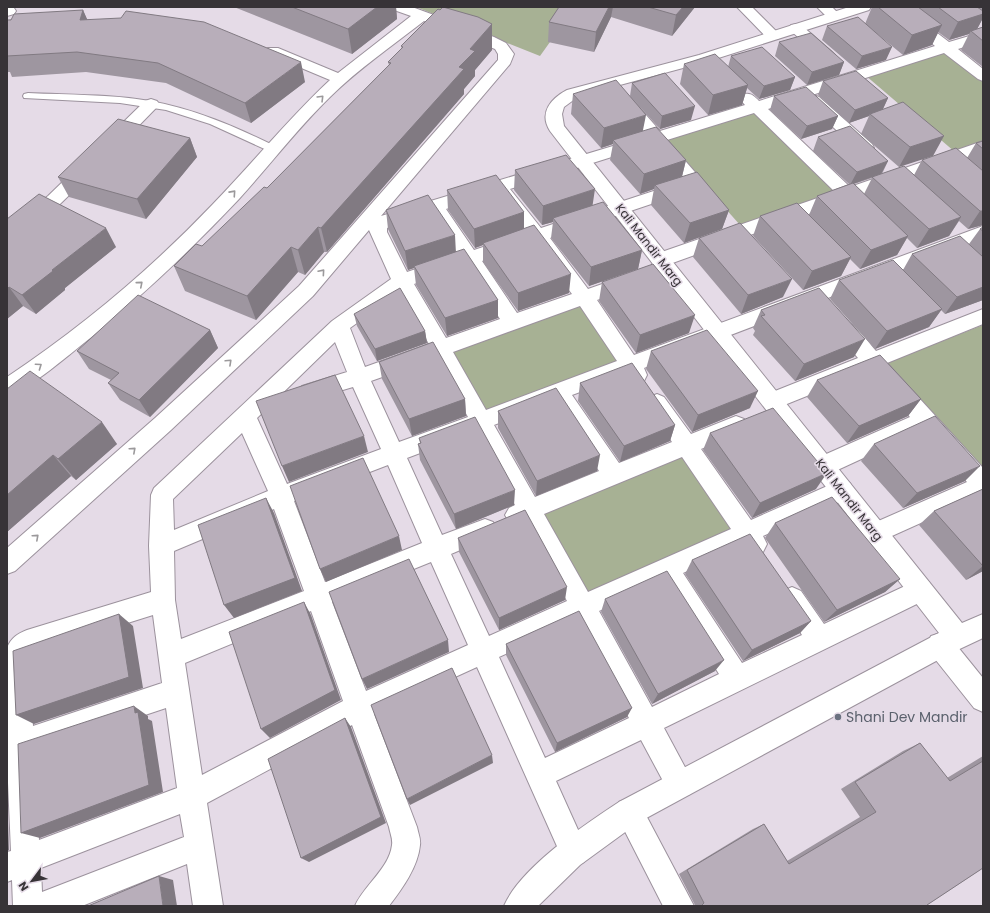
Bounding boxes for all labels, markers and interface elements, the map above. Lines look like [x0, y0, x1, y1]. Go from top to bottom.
one-way arrow [316, 95, 324, 103]
one-way arrow [228, 190, 236, 198]
street label: Kali Mandir Marg [612, 200, 687, 289]
one-way arrow [318, 269, 325, 277]
one-way arrow [135, 281, 143, 288]
one-way arrow [224, 360, 232, 367]
one-way arrow [35, 363, 42, 371]
one-way arrow [129, 448, 136, 455]
street label: Kali Mandir Marg [812, 455, 887, 544]
one-way arrow [31, 534, 39, 541]
place label: Shani Dev Mandir [846, 707, 968, 727]
marker: Shani Dev Mandir [833, 712, 843, 722]
north arrow [12, 861, 52, 901]
text: N [15, 879, 32, 894]

